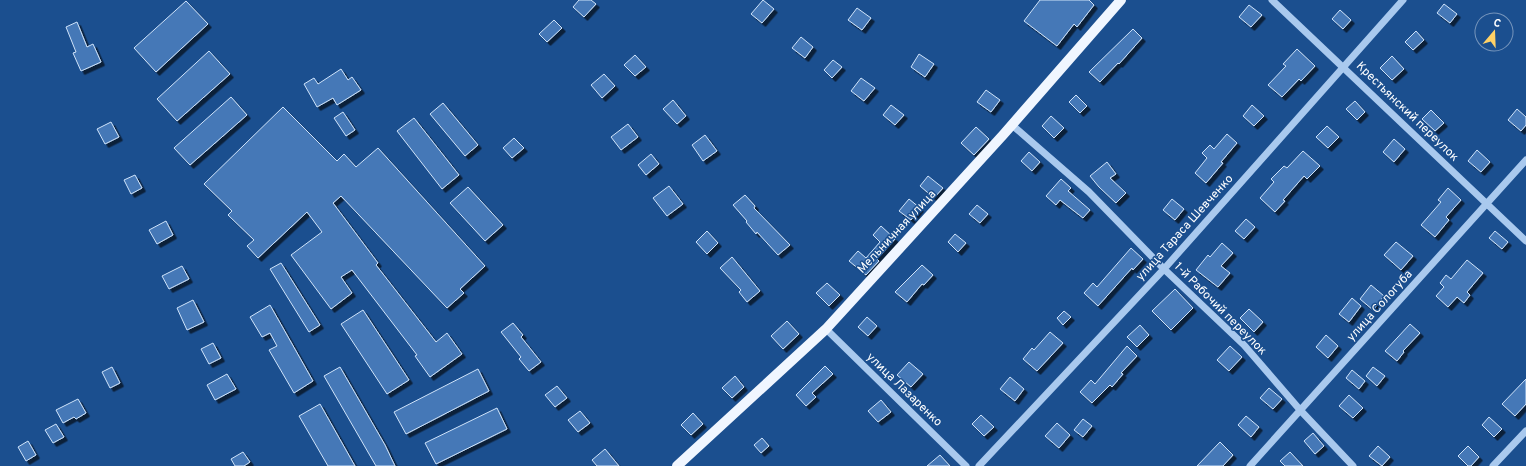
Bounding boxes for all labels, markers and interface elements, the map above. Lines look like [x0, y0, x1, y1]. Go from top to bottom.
north arrow [1474, 12, 1514, 52]
text: С [1491, 16, 1503, 31]
street label: Крестьянский переулок [1352, 59, 1462, 165]
street label: улица Тараса Шевченко [1133, 171, 1237, 285]
street label: Мельничная улица [854, 187, 940, 277]
street label: 1-й Рабочий переулок [1170, 259, 1270, 359]
street label: улица Сологуба [1344, 267, 1416, 345]
street label: улица Лазаренко [863, 350, 946, 431]

